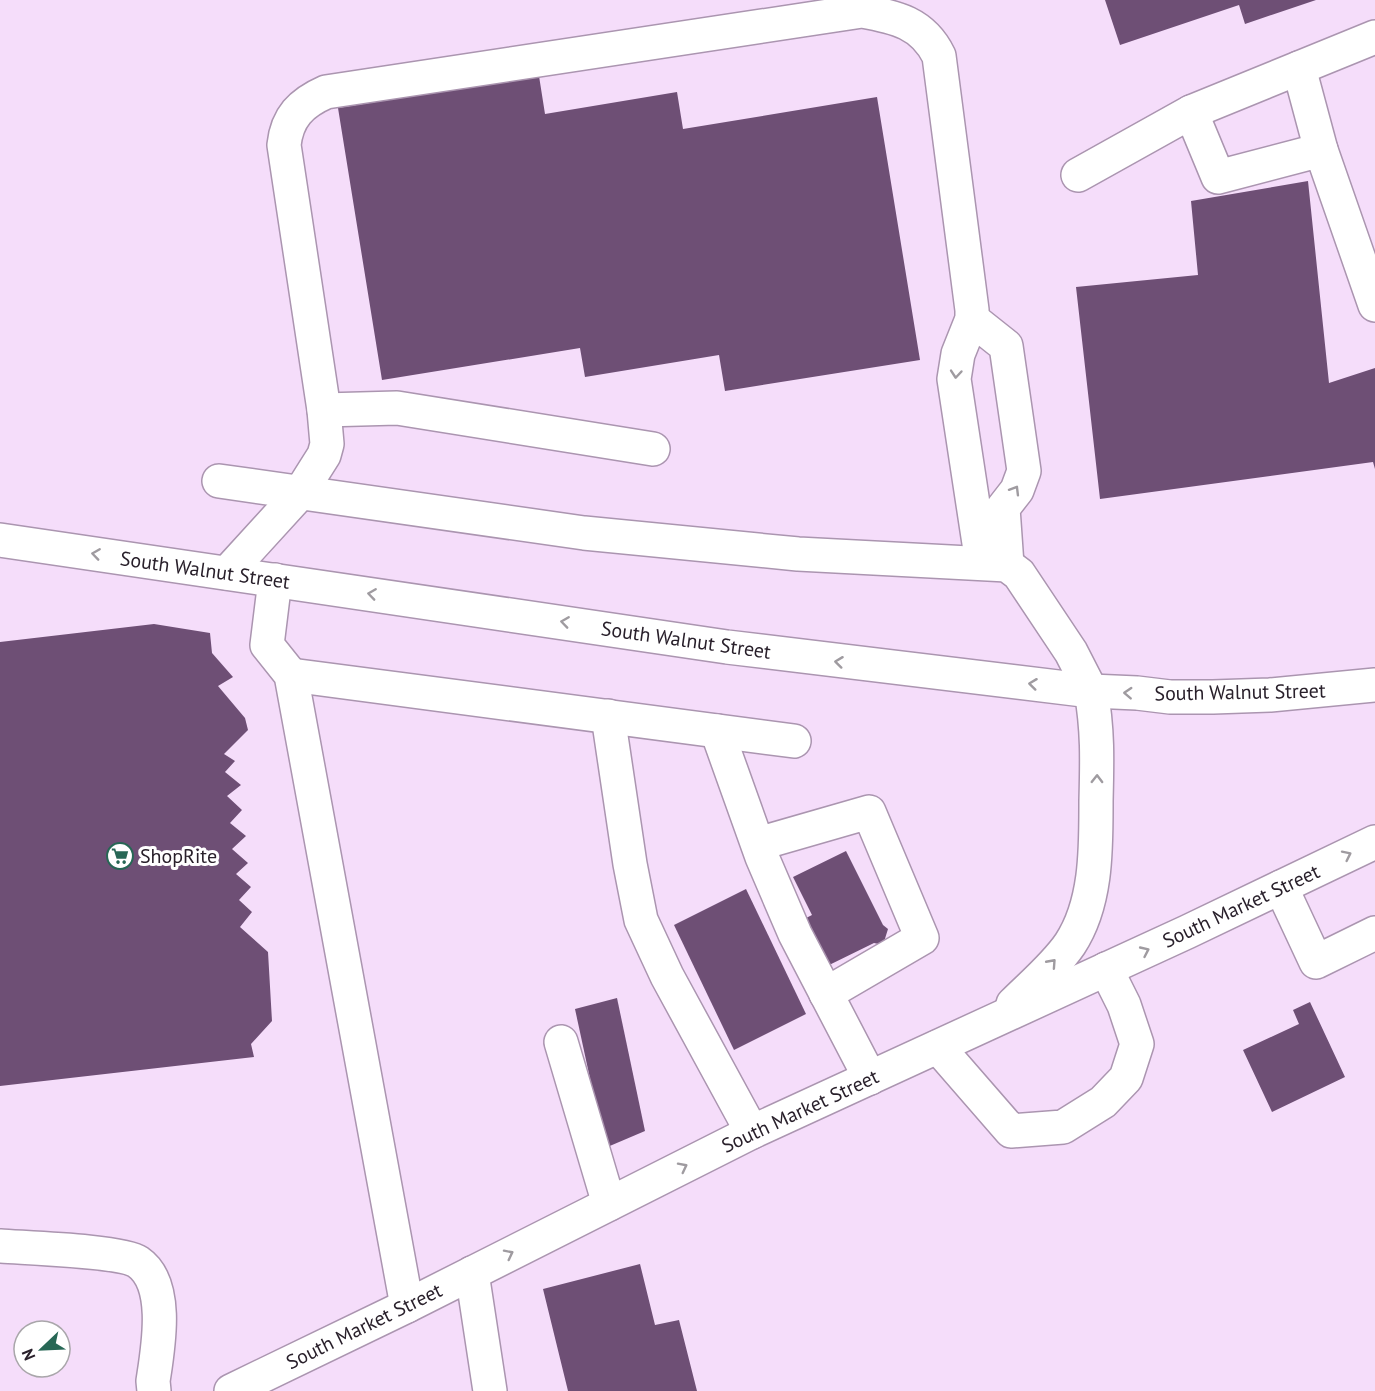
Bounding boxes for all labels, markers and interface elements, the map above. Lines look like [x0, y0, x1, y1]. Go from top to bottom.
one-way arrow [949, 370, 962, 379]
one-way arrow [1008, 486, 1020, 496]
street label: South Walnut Street [118, 545, 292, 595]
one-way arrow [91, 549, 101, 561]
one-way arrow [367, 589, 377, 601]
street label: South Walnut Street [599, 615, 773, 665]
one-way arrow [560, 617, 570, 629]
one-way arrow [834, 656, 844, 668]
one-way arrow [1028, 678, 1037, 691]
street label: South Walnut Street [1154, 678, 1326, 706]
one-way arrow [1124, 686, 1133, 699]
one-way arrow [1091, 775, 1103, 784]
supermarket icon: ShopRite [105, 841, 135, 871]
place label: ShopRite [140, 843, 217, 869]
one-way arrow [1340, 851, 1351, 863]
street label: South Market Street [1158, 858, 1324, 954]
one-way arrow [1138, 946, 1149, 958]
one-way arrow [1045, 959, 1056, 970]
street label: South Market Street [717, 1063, 883, 1159]
one-way arrow [677, 1162, 688, 1174]
one-way arrow [503, 1250, 514, 1262]
street label: South Market Street [282, 1277, 446, 1375]
north arrow [12, 1319, 72, 1379]
text: N [17, 1346, 39, 1364]

